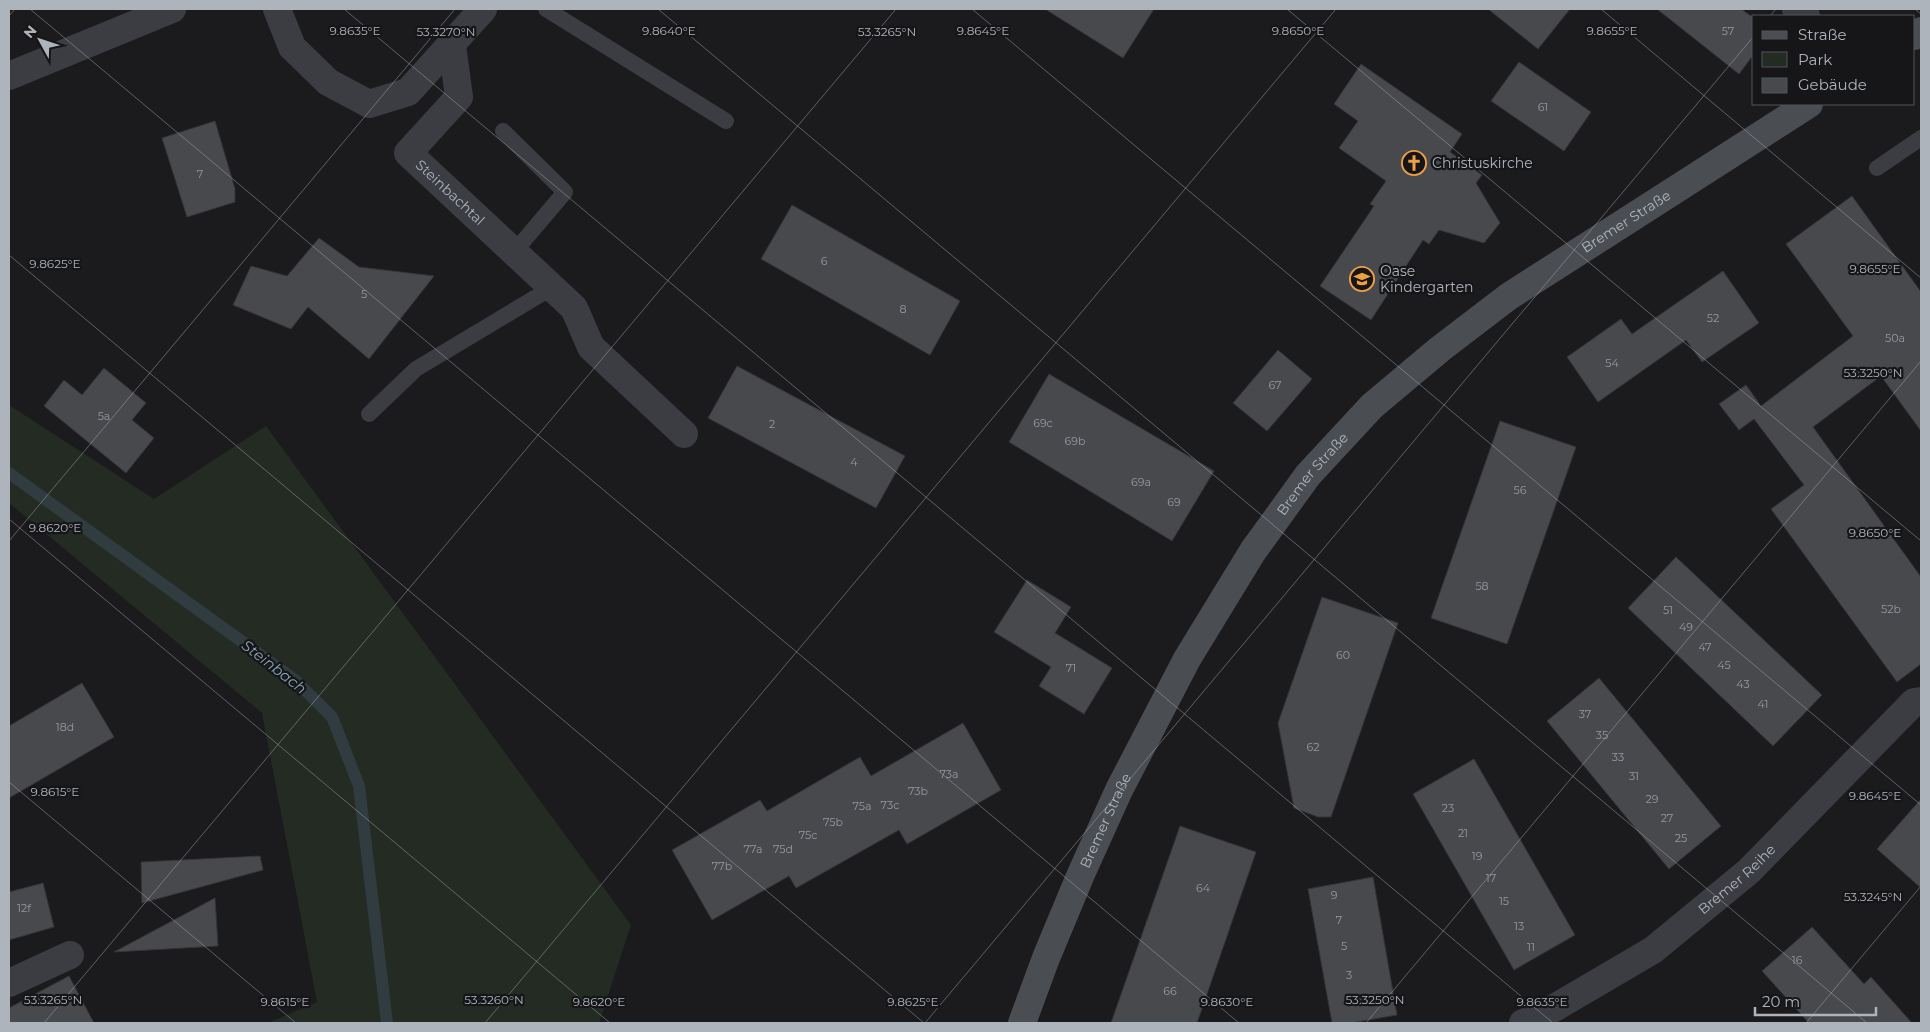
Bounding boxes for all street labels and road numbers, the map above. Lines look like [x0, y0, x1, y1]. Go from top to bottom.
street label: Steinbachtal [412, 156, 489, 229]
street label: Bremer Straße [1578, 186, 1674, 257]
street label: Bremer Straße [1273, 429, 1352, 519]
street label: Bremer Straße [1076, 770, 1135, 871]
street label: Bremer Reihe [1694, 840, 1779, 918]

